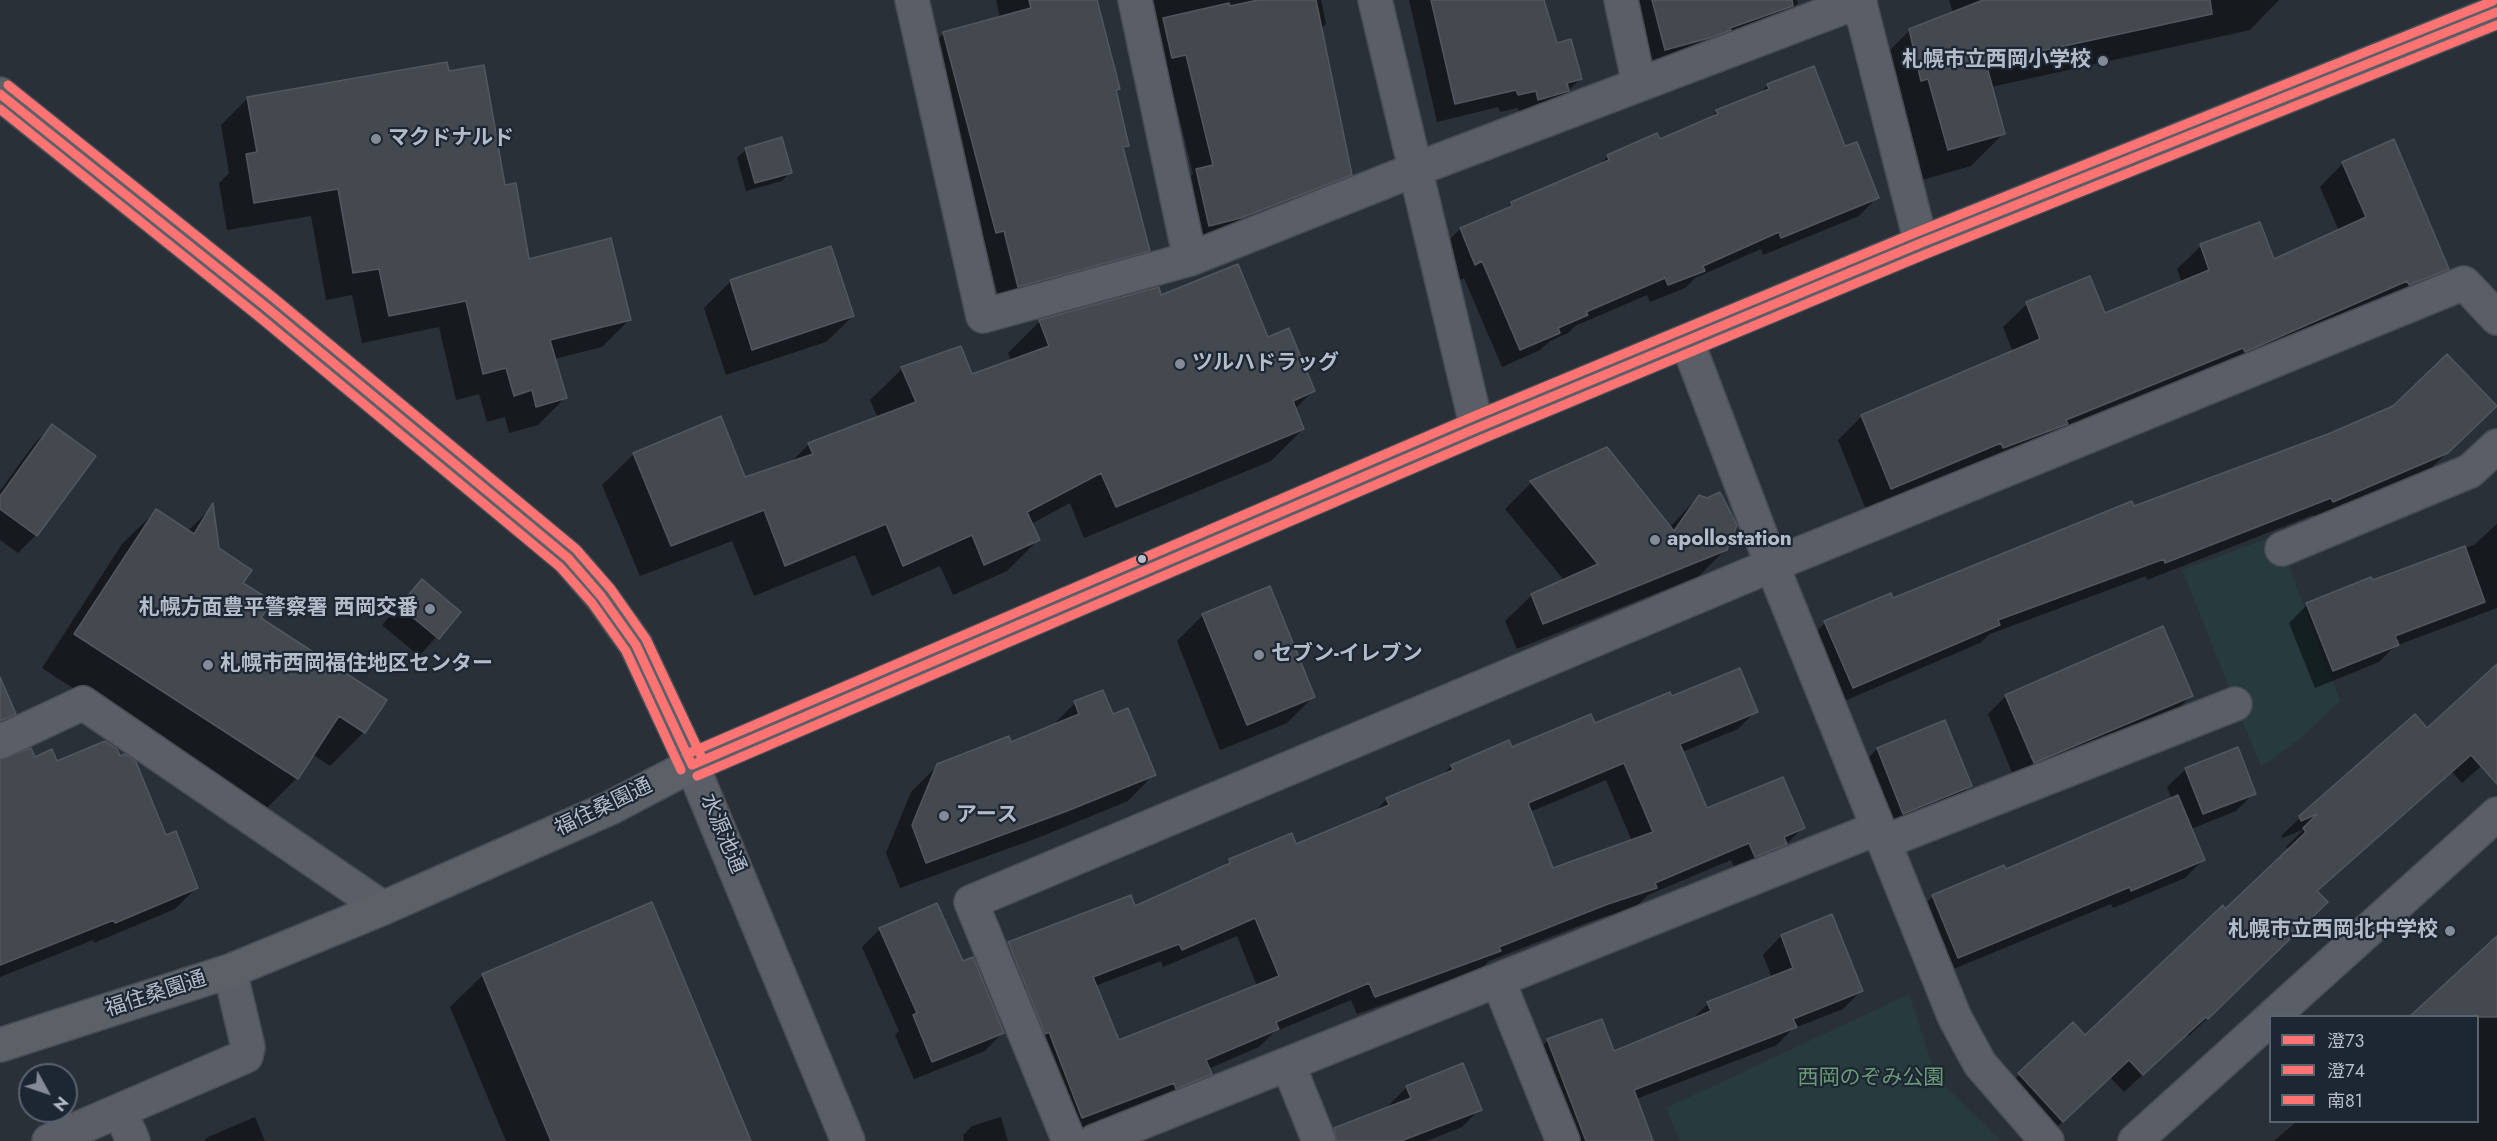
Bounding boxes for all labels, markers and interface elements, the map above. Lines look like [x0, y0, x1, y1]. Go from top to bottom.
place label: 札幌市立西岡小学校 [1902, 48, 2091, 74]
marker: 札幌市立西岡小学校 [2096, 54, 2110, 68]
place label: マクドナルド [388, 126, 514, 152]
marker: マクドナルド [369, 132, 383, 146]
place label: ツルハドラッグ [1192, 351, 1339, 377]
marker: ツルハドラッグ [1173, 357, 1187, 371]
place label: apollostation [1667, 527, 1792, 553]
marker: apollostation [1648, 533, 1662, 547]
unlabelled marker [1136, 553, 1148, 565]
place label: 札幌方面豊平警察署 西岡交番 [139, 596, 418, 622]
marker: 札幌方面豊平警察署 西岡交番 [423, 602, 437, 616]
place label: セブン-イレブン [1271, 642, 1423, 668]
marker: セブン-イレブン [1252, 648, 1266, 662]
place label: 札幌市西岡福住地区センター [220, 652, 493, 678]
marker: 札幌市西岡福住地区センター [201, 658, 215, 672]
street label: 福住桑園通 [551, 774, 657, 842]
street label: 水源池通 [694, 790, 750, 878]
place label: アース [956, 803, 1018, 829]
marker: アース [937, 809, 951, 823]
place label: 札幌市立西岡北中学校 [2228, 918, 2438, 944]
marker: 札幌市立西岡北中学校 [2443, 924, 2457, 938]
street label: 福住桑園通 [102, 967, 210, 1023]
legend [2269, 1015, 2479, 1123]
text: 澄73 [2327, 1028, 2364, 1054]
text: 澄74 [2327, 1058, 2365, 1084]
north arrow [18, 1063, 78, 1123]
park label: 西岡のぞみ公園 [1798, 1066, 1944, 1092]
text: 南81 [2327, 1088, 2363, 1114]
text: N [48, 1091, 74, 1116]

